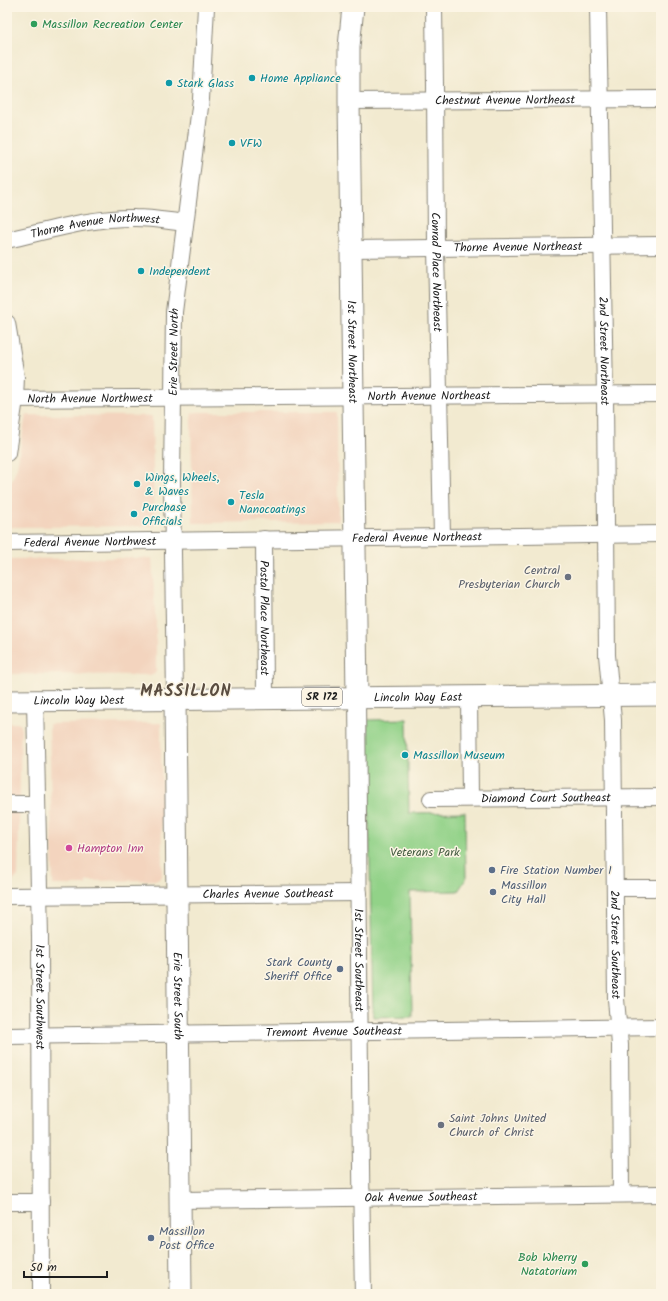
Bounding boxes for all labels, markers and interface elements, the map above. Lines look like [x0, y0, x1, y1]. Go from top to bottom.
place label: Massillon Recreation Center [42, 15, 184, 34]
marker: Massillon Recreation Center [29, 19, 39, 29]
place label: Home Appliance [260, 69, 341, 88]
marker: Home Appliance [247, 73, 257, 83]
place label: Stark Glass [177, 74, 234, 93]
marker: Stark Glass [164, 78, 174, 88]
street label: Chestnut Avenue Northeast [435, 90, 575, 110]
place label: VFW [240, 134, 262, 153]
marker: VFW [227, 138, 237, 148]
street label: Thorne Avenue Northwest [29, 208, 162, 244]
street label: Conrad Place Northeast [426, 212, 447, 332]
street label: Thorne Avenue Northeast [454, 237, 583, 257]
place label: Independent [149, 262, 211, 281]
marker: Independent [136, 266, 146, 276]
street label: 2nd Street Northeast [594, 296, 615, 406]
street label: 1st Street Northeast [342, 300, 363, 404]
street label: Erie Street North [164, 307, 184, 396]
street label: North Avenue Northeast [367, 386, 491, 406]
street label: North Avenue Northwest [27, 388, 153, 408]
place label: Wings, Wheels, & Waves [145, 468, 220, 501]
marker: Wings, Wheels, & Waves [132, 479, 142, 489]
place label: Tesla Nanocoatings [239, 486, 306, 519]
marker: Tesla Nanocoatings [226, 497, 236, 507]
place label: Purchase Officials [142, 498, 187, 531]
marker: Purchase Officials [129, 509, 139, 519]
street label: Federal Avenue Northeast [352, 527, 482, 548]
street label: Federal Avenue Northwest [24, 531, 157, 552]
street label: Postal Place Northeast [255, 560, 274, 676]
place label: Central Presbyterian Church [458, 561, 560, 594]
marker: Central Presbyterian Church [563, 572, 573, 582]
district label: MASSILLON [140, 679, 232, 704]
street label: Lincoln Way East [374, 687, 463, 707]
road number: SR 172 [302, 688, 342, 706]
street label: Lincoln Way West [33, 690, 125, 710]
place label: Massillon Museum [413, 746, 505, 765]
marker: Massillon Museum [400, 750, 410, 760]
street label: Diamond Court Southeast [481, 788, 611, 808]
place label: Hampton Inn [77, 839, 144, 858]
marker: Hampton Inn [64, 843, 74, 853]
park label: Veterans Park [390, 843, 460, 862]
place label: Fire Station Number 1 [500, 861, 612, 880]
marker: Fire Station Number 1 [487, 865, 497, 875]
place label: Massillon City Hall [501, 876, 547, 909]
street label: Charles Avenue Southeast [202, 884, 334, 904]
marker: Massillon City Hall [488, 887, 498, 897]
street label: 2nd Street Southeast [605, 890, 626, 1000]
street label: 1st Street Southeast [349, 908, 369, 1012]
street label: 1st Street Southwest [31, 944, 50, 1050]
street label: Erie Street South [168, 952, 188, 1040]
place label: Stark County Sheriff Office [264, 953, 333, 986]
marker: Stark County Sheriff Office [335, 964, 345, 974]
street label: Tremont Avenue Southeast [266, 1021, 403, 1042]
place label: Saint Johns United Church of Christ [449, 1109, 547, 1142]
marker: Saint Johns United Church of Christ [436, 1120, 446, 1130]
street label: Oak Avenue Southeast [364, 1187, 478, 1207]
place label: Massillon Post Office [159, 1222, 215, 1255]
marker: Massillon Post Office [146, 1233, 156, 1243]
place label: Bob Wherry Natatorium [518, 1248, 577, 1281]
scale bar [24, 1253, 107, 1279]
text: 50 m [30, 1258, 57, 1277]
marker: Bob Wherry Natatorium [580, 1259, 590, 1269]

